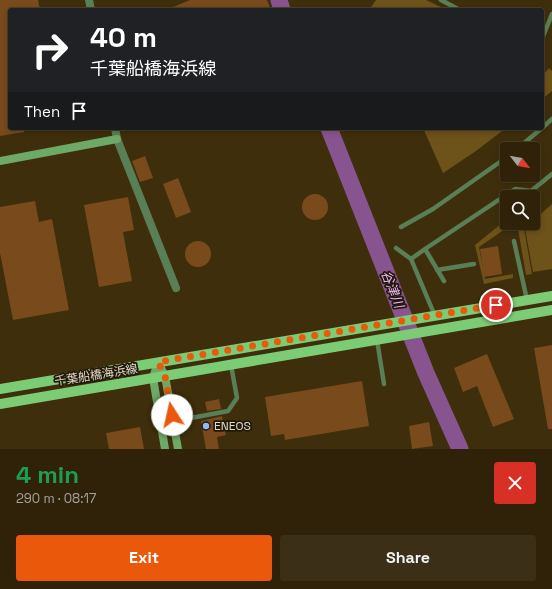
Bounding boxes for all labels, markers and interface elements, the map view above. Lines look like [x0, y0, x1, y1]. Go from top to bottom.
text: 40 m [90, 19, 157, 55]
icon: right [24, 24, 76, 76]
text: 千葉船橋海浜線 [90, 57, 216, 80]
icon: arrive [68, 100, 90, 122]
text: Then [24, 102, 60, 121]
north arrow [500, 142, 540, 182]
map controls [500, 142, 540, 230]
button: search [500, 190, 540, 230]
water label: 谷津川 [377, 268, 408, 312]
pin [479, 288, 513, 322]
icon: arrive [485, 294, 507, 316]
street label: 千葉船橋海浜線 [53, 361, 139, 389]
position arrow [151, 394, 193, 436]
place label: ENEOS [214, 418, 251, 434]
marker: ENEOS [201, 421, 211, 431]
text: 4 min [16, 459, 79, 490]
button: close [494, 462, 536, 504]
text: 290 m · 08:17 [16, 490, 96, 507]
button: Exit [16, 535, 272, 581]
button: Share [280, 535, 536, 581]

